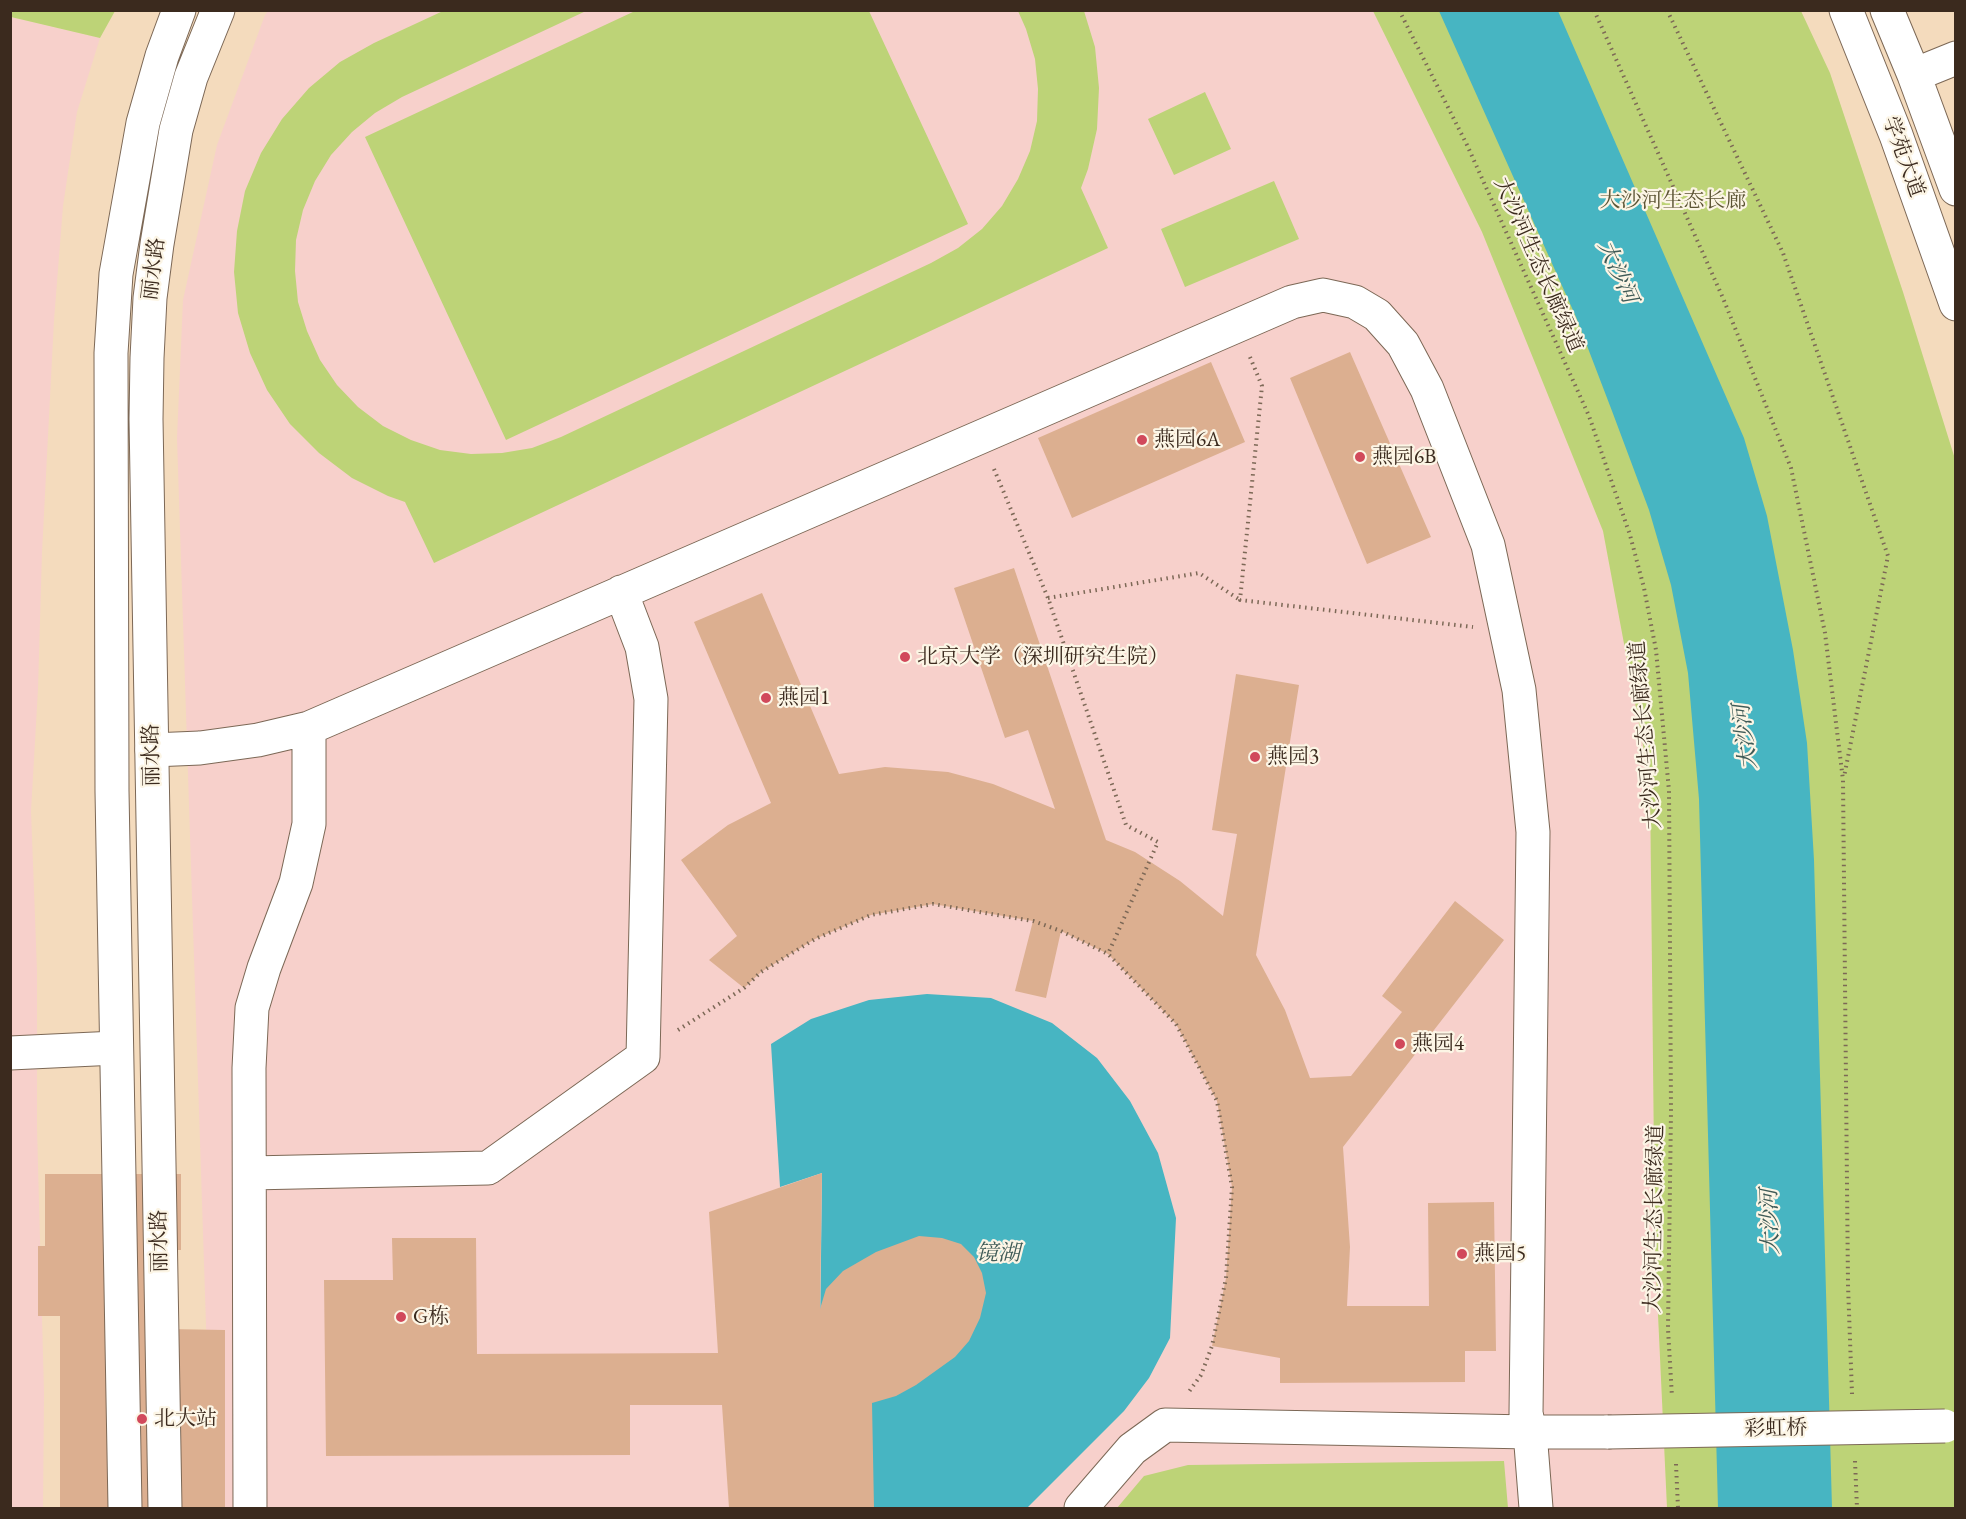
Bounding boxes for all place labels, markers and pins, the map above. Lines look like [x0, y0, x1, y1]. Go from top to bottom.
place label: 燕园6A [1154, 427, 1221, 453]
marker: 燕园6A [1135, 433, 1149, 447]
place label: 燕园6B [1372, 444, 1436, 470]
marker: 燕园6B [1353, 450, 1367, 464]
place label: 北京大学（深圳研究生院） [917, 644, 1169, 670]
marker: 北京大学（深圳研究生院） [898, 650, 912, 664]
place label: 燕园1 [778, 685, 830, 711]
marker: 燕园1 [759, 691, 773, 705]
place label: 燕园3 [1267, 744, 1319, 770]
marker: 燕园3 [1248, 750, 1262, 764]
place label: 燕园4 [1412, 1031, 1464, 1057]
marker: 燕园4 [1393, 1037, 1407, 1051]
place label: 燕园5 [1474, 1241, 1526, 1267]
marker: 燕园5 [1455, 1247, 1469, 1261]
place label: G栋 [413, 1304, 449, 1330]
marker: G栋 [394, 1310, 408, 1324]
place label: 北大站 [154, 1406, 217, 1432]
marker: 北大站 [135, 1412, 149, 1426]

